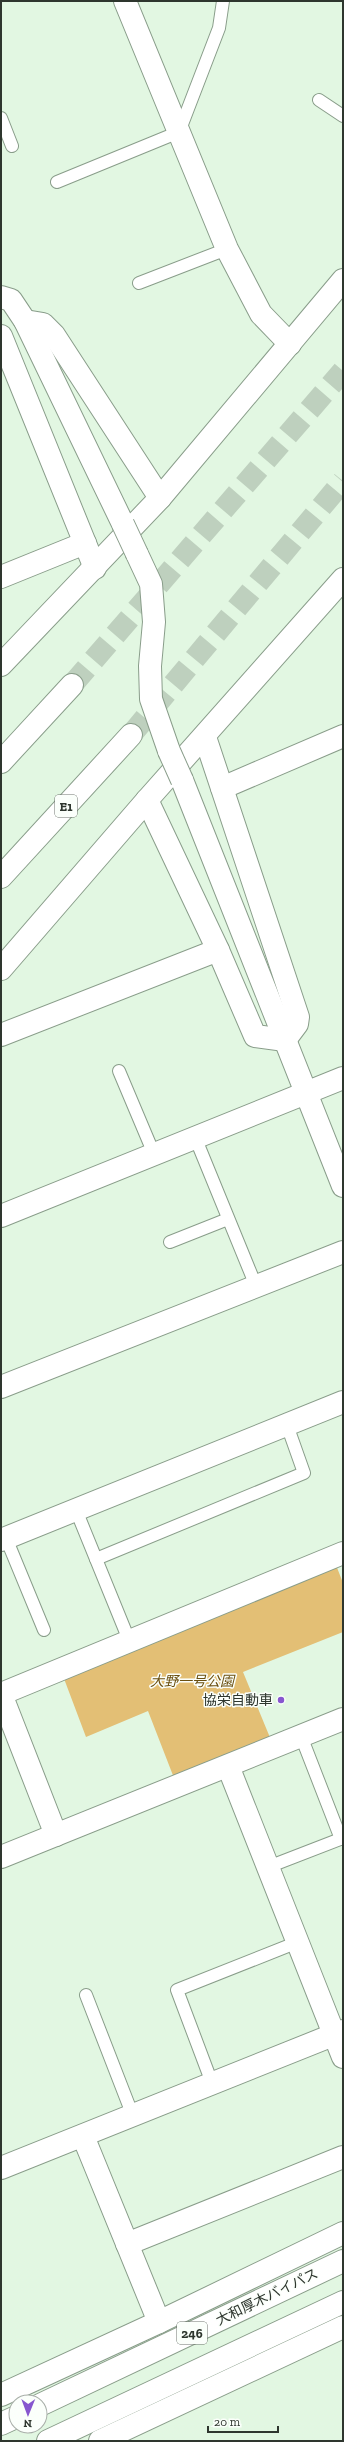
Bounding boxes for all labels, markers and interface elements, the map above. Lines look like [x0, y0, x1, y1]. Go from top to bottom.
road number: E1 [55, 795, 77, 817]
park label: 大野一号公園 [150, 1673, 236, 1690]
place label: 協栄自動車 [203, 1692, 273, 1709]
marker: 協栄自動車 [276, 1695, 286, 1705]
street label: 大和厚木バイパス [213, 2265, 321, 2329]
road number: 246 [177, 2322, 207, 2344]
north arrow [8, 2394, 48, 2434]
scale bar [208, 2408, 278, 2434]
text: 20 m [214, 2415, 241, 2429]
text: N [23, 2417, 32, 2430]

